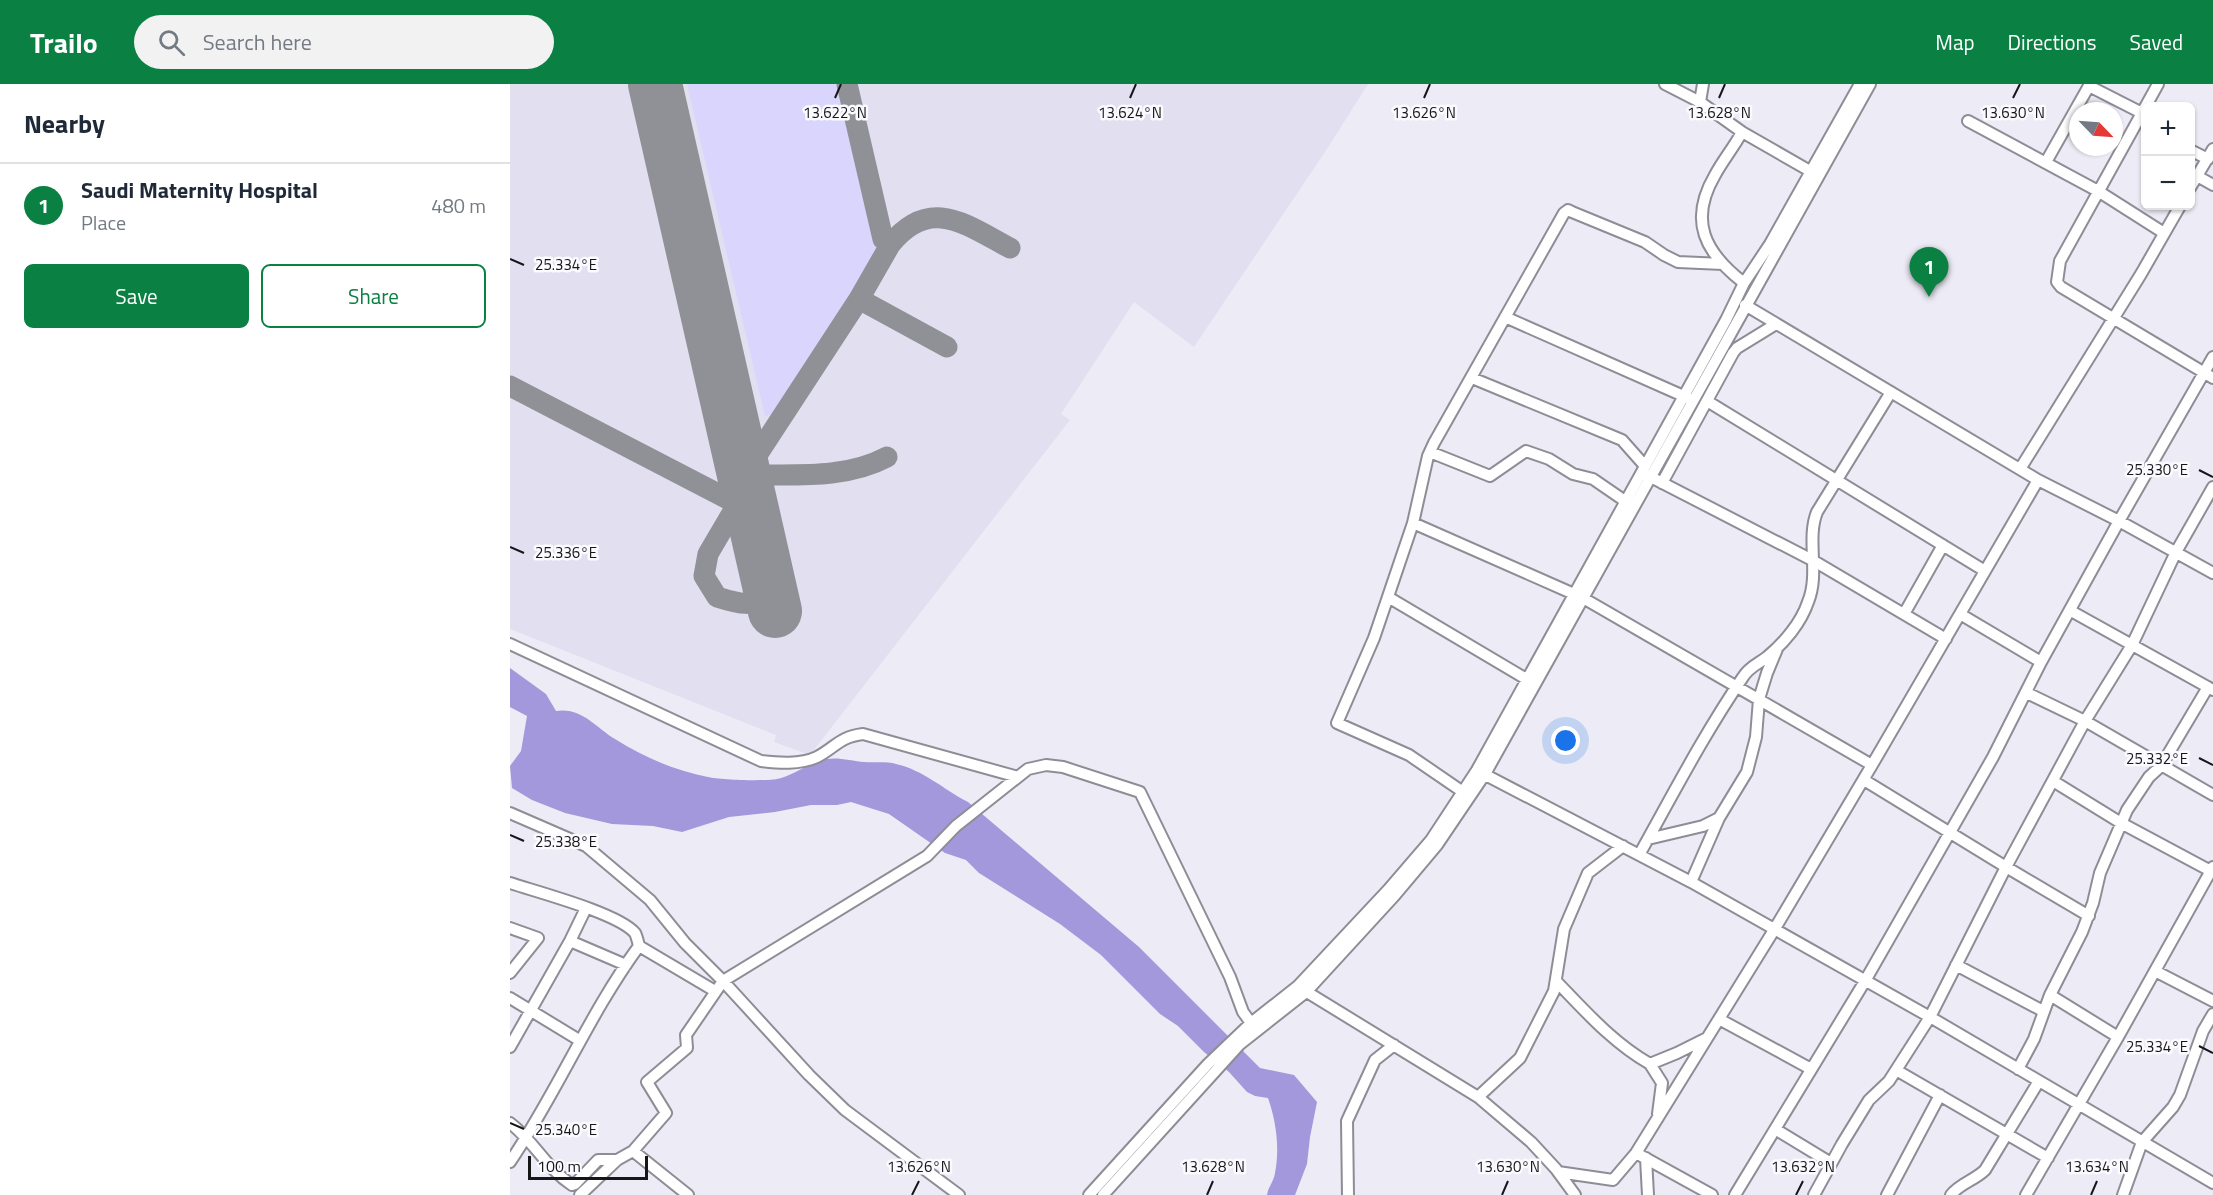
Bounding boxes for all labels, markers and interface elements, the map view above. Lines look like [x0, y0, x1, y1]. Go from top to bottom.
search box [134, 15, 554, 69]
text: Trailo [30, 21, 98, 64]
text: Search here [203, 25, 312, 59]
icon: search [155, 26, 188, 59]
text: Map [1935, 26, 1975, 58]
text: Directions [2008, 26, 2097, 58]
text: Saved [2130, 26, 2183, 58]
text: 13.622°N [803, 101, 867, 124]
text: 13.624°N [1098, 101, 1162, 124]
text: 13.626°N [1392, 101, 1456, 124]
text: 13.628°N [1687, 101, 1751, 124]
text: 13.630°N [1981, 101, 2045, 124]
north arrow [2069, 102, 2123, 156]
map controls [2141, 102, 2195, 210]
button: + [2141, 102, 2195, 156]
text: Nearby [24, 104, 105, 143]
button: − [2141, 156, 2195, 210]
text: Saudi Maternity Hospital [81, 173, 318, 207]
text: 1 [38, 190, 49, 221]
text: 480 m [431, 190, 486, 221]
text: Place [81, 207, 126, 238]
pin: 1 [1910, 248, 1948, 297]
text: 25.334°E [535, 253, 597, 276]
button: Save [24, 264, 249, 328]
button: Share [261, 264, 486, 328]
text: 25.330°E [2126, 458, 2188, 481]
text: 25.336°E [535, 541, 597, 564]
your location [1551, 726, 1580, 755]
text: 25.332°E [2126, 747, 2188, 770]
text: 25.338°E [535, 830, 597, 853]
text: 25.334°E [2126, 1035, 2188, 1058]
text: 25.340°E [535, 1118, 597, 1141]
scale bar [528, 1153, 648, 1180]
text: 100 m [537, 1154, 581, 1178]
text: 13.626°N [887, 1155, 951, 1178]
text: 13.628°N [1181, 1155, 1245, 1178]
text: 13.630°N [1476, 1155, 1540, 1178]
text: 13.632°N [1771, 1155, 1835, 1178]
text: 13.634°N [2065, 1155, 2129, 1178]

